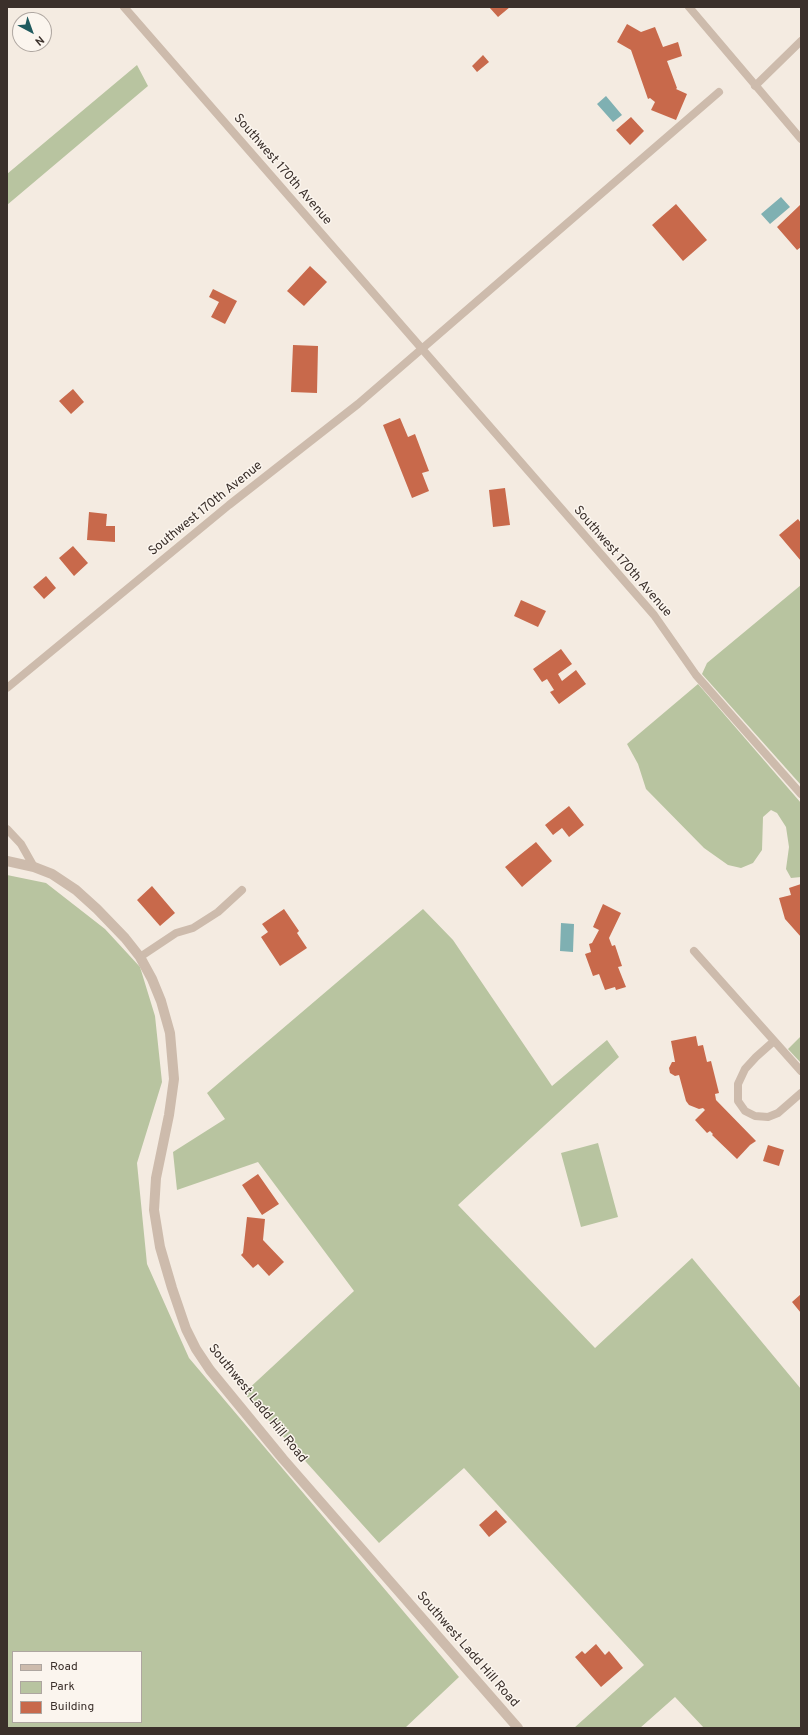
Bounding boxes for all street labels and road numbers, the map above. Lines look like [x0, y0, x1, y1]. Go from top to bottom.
street label: Southwest 170th Avenue [230, 111, 334, 229]
street label: Southwest 170th Avenue [146, 458, 266, 560]
street label: Southwest 170th Avenue [570, 503, 674, 621]
street label: Southwest Ladd Hill Road [204, 1341, 310, 1467]
street label: Southwest Ladd Hill Road [412, 1589, 522, 1711]

